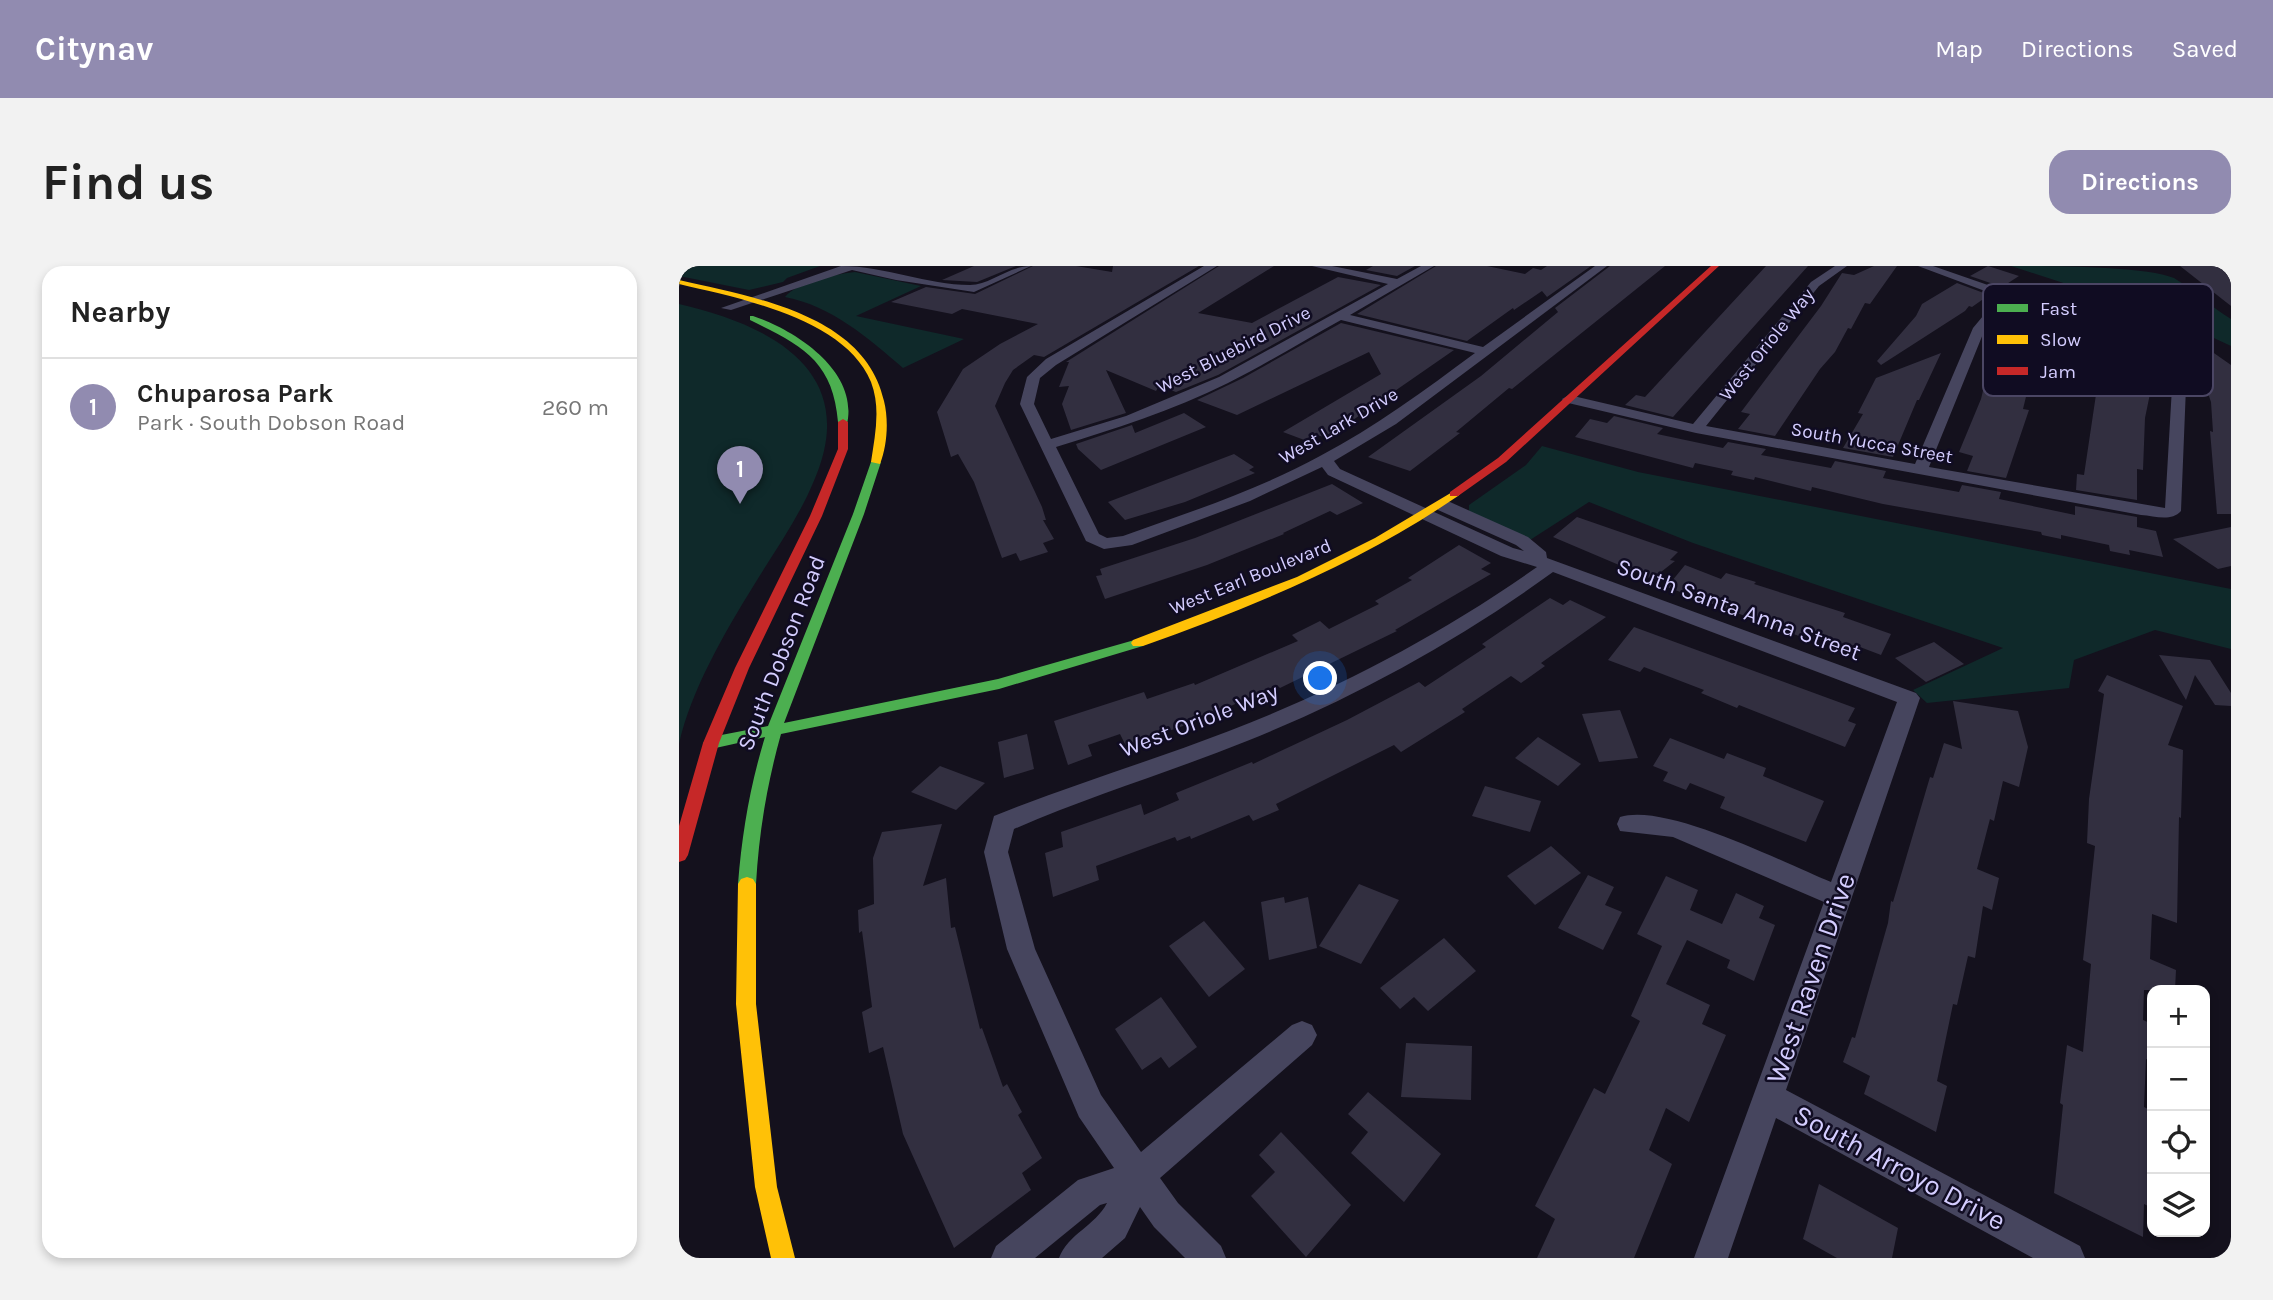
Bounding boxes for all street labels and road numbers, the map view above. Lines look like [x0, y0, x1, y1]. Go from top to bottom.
street label: West Oriole Way [1715, 284, 1819, 405]
street label: West Bluebird Drive [1153, 301, 1314, 398]
street label: West Lark Drive [1275, 383, 1402, 469]
street label: South Yucca Street [1789, 418, 1954, 468]
street label: West Earl Boulevard [1166, 534, 1334, 619]
street label: South Dobson Road [732, 552, 831, 755]
street label: South Santa Anna Street [1613, 553, 1865, 666]
street label: West Oriole Way [1116, 678, 1282, 763]
street label: West Raven Drive [1759, 869, 1862, 1088]
street label: South Arroyo Drive [1788, 1098, 2011, 1237]

